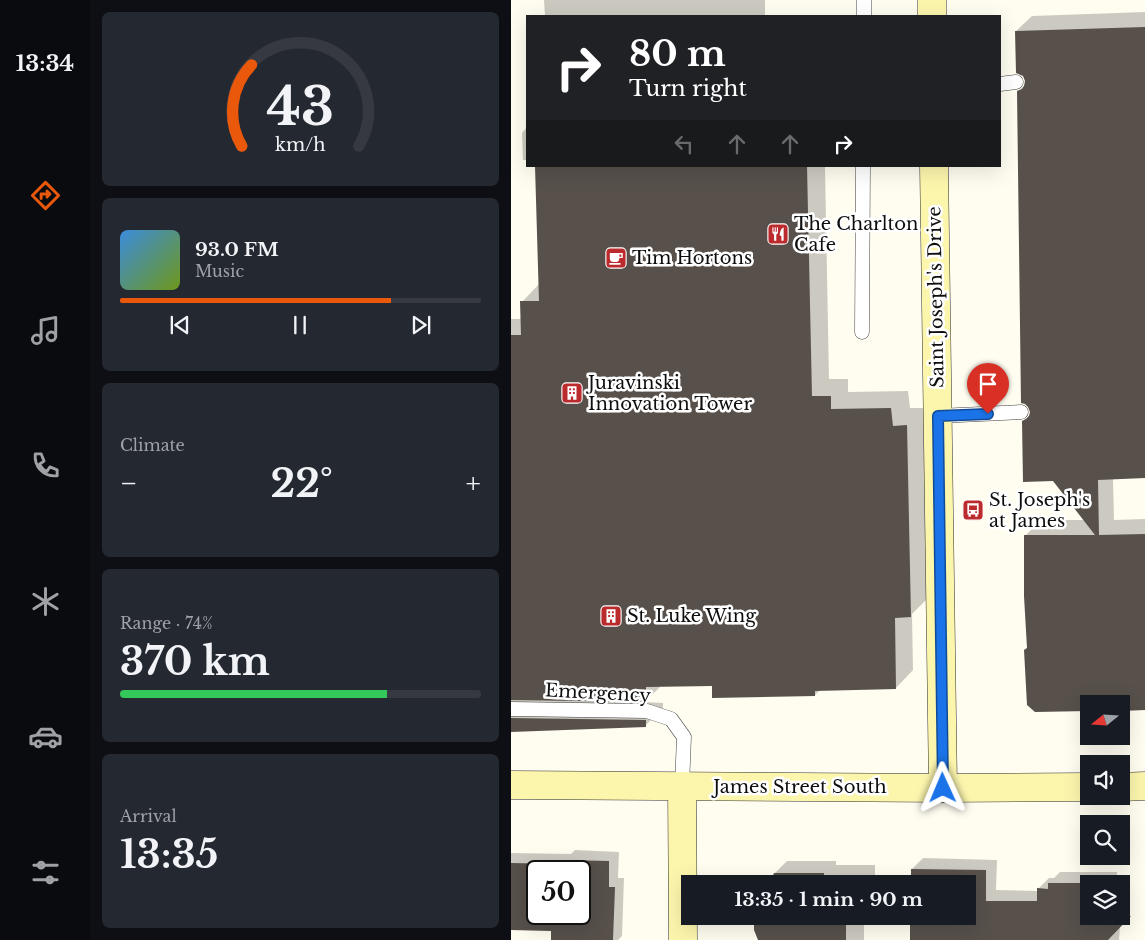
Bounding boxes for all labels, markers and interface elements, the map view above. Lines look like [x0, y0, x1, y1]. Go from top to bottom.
text: 80 m [629, 32, 726, 75]
icon: right [546, 35, 611, 100]
text: 13:34 [16, 50, 74, 77]
text: 43 [267, 75, 334, 139]
text: Turn right [629, 75, 747, 102]
icon: left [670, 130, 698, 158]
icon: ahead [723, 130, 751, 158]
icon: ahead [776, 130, 804, 158]
icon: right [829, 130, 857, 158]
text: km/h [275, 134, 326, 156]
icon: directions [28, 178, 63, 213]
street label: Saint Joseph's Drive [923, 206, 949, 388]
place label: The Charlton Cafe [794, 213, 919, 256]
restaurant icon: The Charlton Cafe [766, 222, 790, 246]
text: 93.0 FM [195, 238, 279, 261]
cafe icon: Tim Hortons [604, 246, 628, 270]
place label: Tim Hortons [632, 247, 752, 269]
text: Music [195, 261, 244, 281]
icon: previous [166, 311, 194, 339]
icon: pause [286, 311, 314, 339]
icon: next [407, 311, 435, 339]
icon: music [28, 313, 63, 348]
pin [967, 363, 1009, 414]
icon: arrive [974, 370, 1002, 398]
place label: Juravinski Innovation Tower [586, 372, 752, 415]
building icon: Juravinski Innovation Tower [560, 381, 584, 405]
text: Climate [120, 435, 185, 455]
icon: phone [28, 448, 63, 483]
text: 22° [271, 460, 333, 507]
text: − [120, 466, 138, 501]
text: + [466, 466, 481, 501]
place label: St. Joseph's at James [989, 489, 1090, 532]
bus stop icon: St. Joseph's at James [961, 498, 985, 522]
icon: climate [28, 584, 63, 619]
building icon: St. Luke Wing [599, 604, 623, 628]
place label: St. Luke Wing [627, 605, 756, 627]
text: Range · 74% [120, 613, 213, 633]
text: 370 km [120, 638, 270, 685]
street label: Emergency [545, 679, 652, 707]
north arrow [1080, 695, 1130, 745]
map controls [1080, 695, 1130, 925]
icon: car [28, 719, 63, 754]
button: sound [1080, 755, 1130, 805]
position arrow [916, 761, 968, 813]
street label: James Street South [711, 776, 887, 798]
text: Arrival [120, 806, 177, 826]
button: search [1080, 815, 1130, 865]
text: 13:35 [120, 831, 218, 878]
icon: filters [28, 855, 63, 890]
speed limit sign: 50 [526, 860, 591, 925]
button: layers [1080, 875, 1130, 925]
text: 13:35 · 1 min · 90 m [734, 888, 923, 911]

